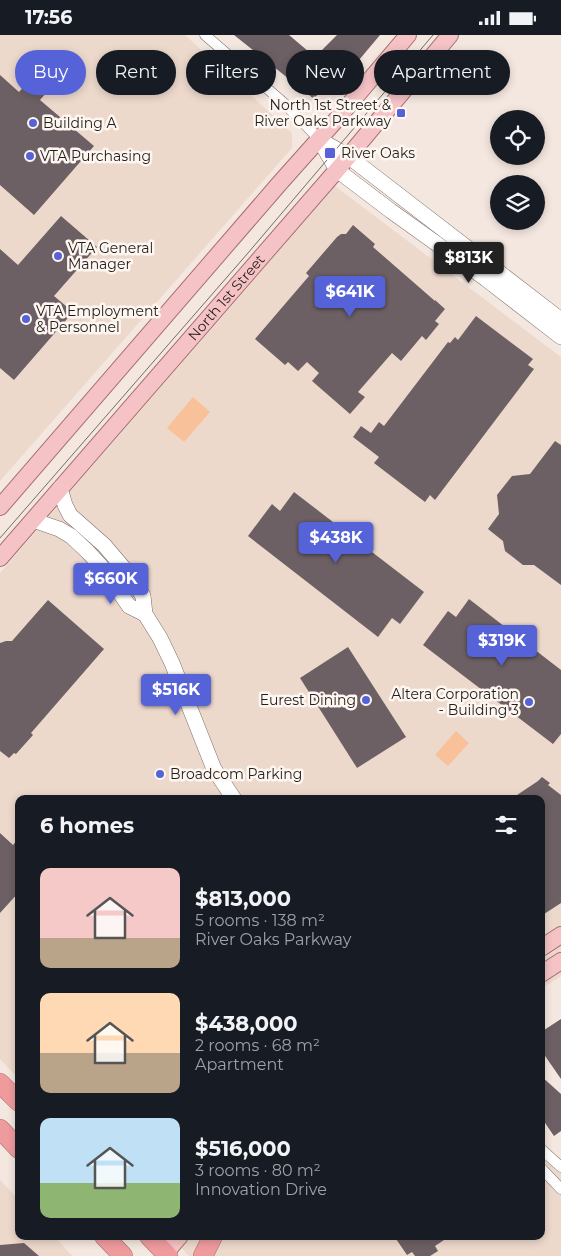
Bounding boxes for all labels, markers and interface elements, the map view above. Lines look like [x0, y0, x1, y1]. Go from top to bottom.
text: 17:56 [25, 6, 72, 29]
chip: Buy [15, 50, 86, 95]
chip: Rent [96, 50, 176, 95]
chip: Filters [186, 50, 276, 95]
chip: New [286, 50, 364, 95]
chip: Apartment [374, 50, 510, 95]
place label: North 1st Street & River Oaks Parkway [254, 96, 392, 130]
marker: North 1st Street & River Oaks Parkway [395, 107, 407, 119]
map controls [490, 110, 545, 230]
button: locate [490, 110, 545, 165]
place label: Building A [43, 114, 117, 132]
marker: Building A [27, 117, 39, 129]
place label: River Oaks [341, 144, 415, 162]
marker: River Oaks [323, 146, 337, 160]
place label: VTA Purchasing [40, 147, 151, 165]
marker: VTA Purchasing [24, 150, 36, 162]
button: layers [490, 175, 545, 230]
place label: VTA General Manager [68, 239, 153, 273]
pin: $813K [434, 241, 504, 284]
text: $813K [445, 248, 493, 267]
marker: VTA General Manager [52, 250, 64, 262]
street label: North 1st Street [184, 250, 269, 344]
pin: $641K [315, 275, 385, 318]
text: $641K [325, 282, 375, 301]
place label: VTA Employment & Personnel [36, 302, 159, 336]
marker: VTA Employment & Personnel [20, 313, 32, 325]
pin: $438K [301, 521, 371, 564]
text: $438K [309, 528, 363, 547]
pin: $660K [76, 563, 146, 605]
text: $660K [84, 569, 138, 588]
pin: $319K [467, 625, 537, 667]
text: $319K [478, 631, 526, 650]
pin: $516K [141, 673, 211, 716]
text: $516K [152, 680, 200, 699]
place label: Altera Corporation - Building 3 [391, 685, 519, 719]
place label: Eurest Dining [260, 691, 356, 709]
marker: Eurest Dining [360, 694, 372, 706]
marker: Altera Corporation - Building 3 [523, 696, 535, 708]
place label: Broadcom Parking [170, 765, 302, 783]
marker: Broadcom Parking [154, 768, 166, 780]
icon: filters [492, 811, 520, 839]
text: 6 homes [40, 813, 134, 838]
text: $813,000 [195, 886, 291, 911]
icon: home [80, 888, 140, 948]
text: 5 rooms · 138 m² [195, 911, 325, 930]
text: River Oaks Parkway [195, 930, 351, 949]
text: $438,000 [195, 1011, 297, 1036]
icon: home [80, 1013, 140, 1073]
text: 2 rooms · 68 m² [195, 1036, 320, 1055]
text: Apartment [195, 1055, 284, 1074]
text: $516,000 [195, 1136, 291, 1161]
icon: home [80, 1138, 140, 1198]
text: 3 rooms · 80 m² [195, 1161, 321, 1180]
text: Innovation Drive [195, 1180, 327, 1199]

